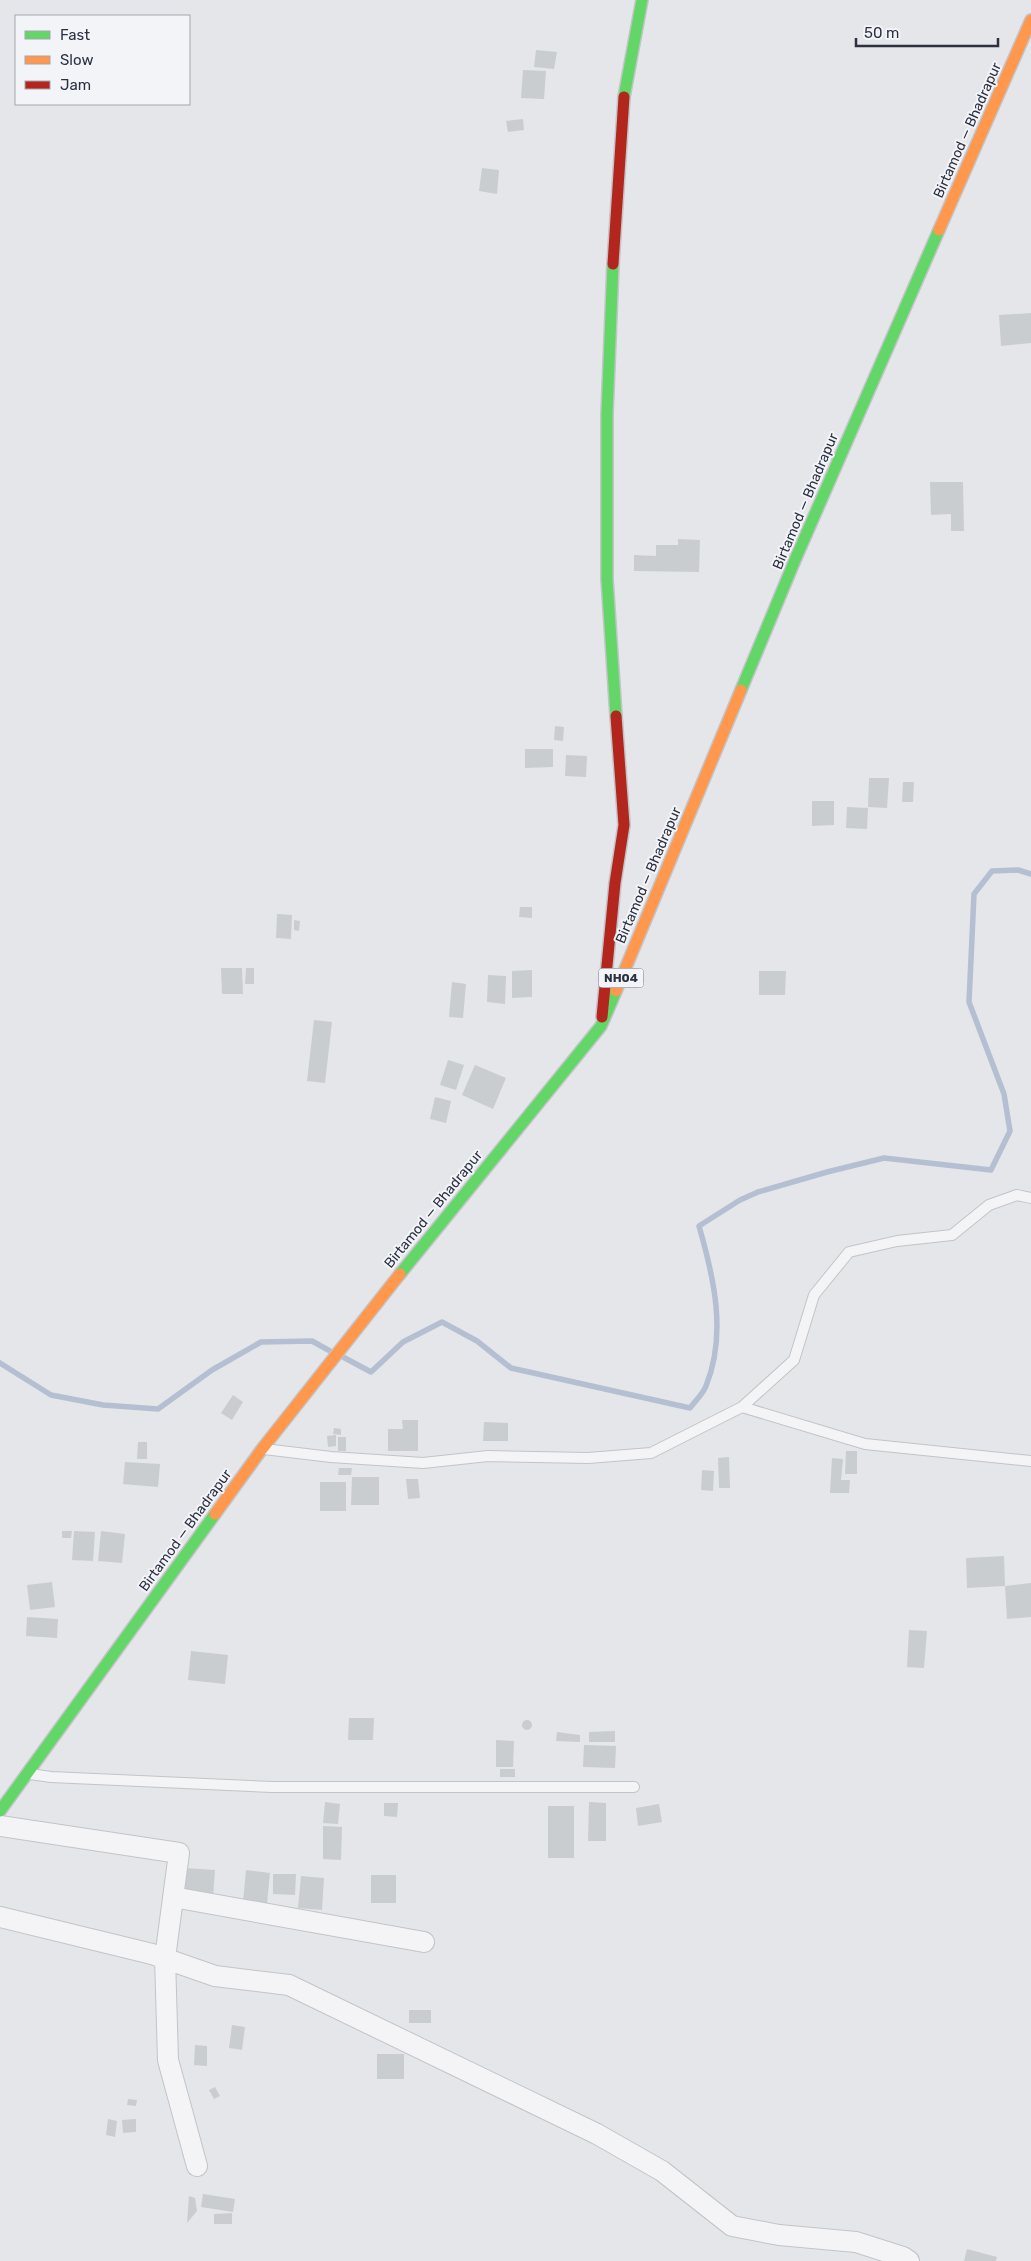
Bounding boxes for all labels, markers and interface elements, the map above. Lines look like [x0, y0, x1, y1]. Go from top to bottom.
legend [15, 15, 190, 105]
scale bar [856, 15, 998, 47]
text: 50 m [864, 24, 899, 42]
text: Fast [60, 26, 90, 44]
text: Slow [60, 51, 93, 69]
street label: Birtamod — Bhadrapur [930, 59, 1005, 201]
text: Jam [60, 76, 91, 94]
street label: Birtamod — Bhadrapur [769, 430, 842, 572]
street label: Birtamod — Bhadrapur [612, 804, 685, 946]
road number: NH04 [598, 968, 644, 988]
street label: Birtamod — Bhadrapur [381, 1146, 487, 1272]
street label: Birtamod — Bhadrapur [135, 1465, 236, 1595]

